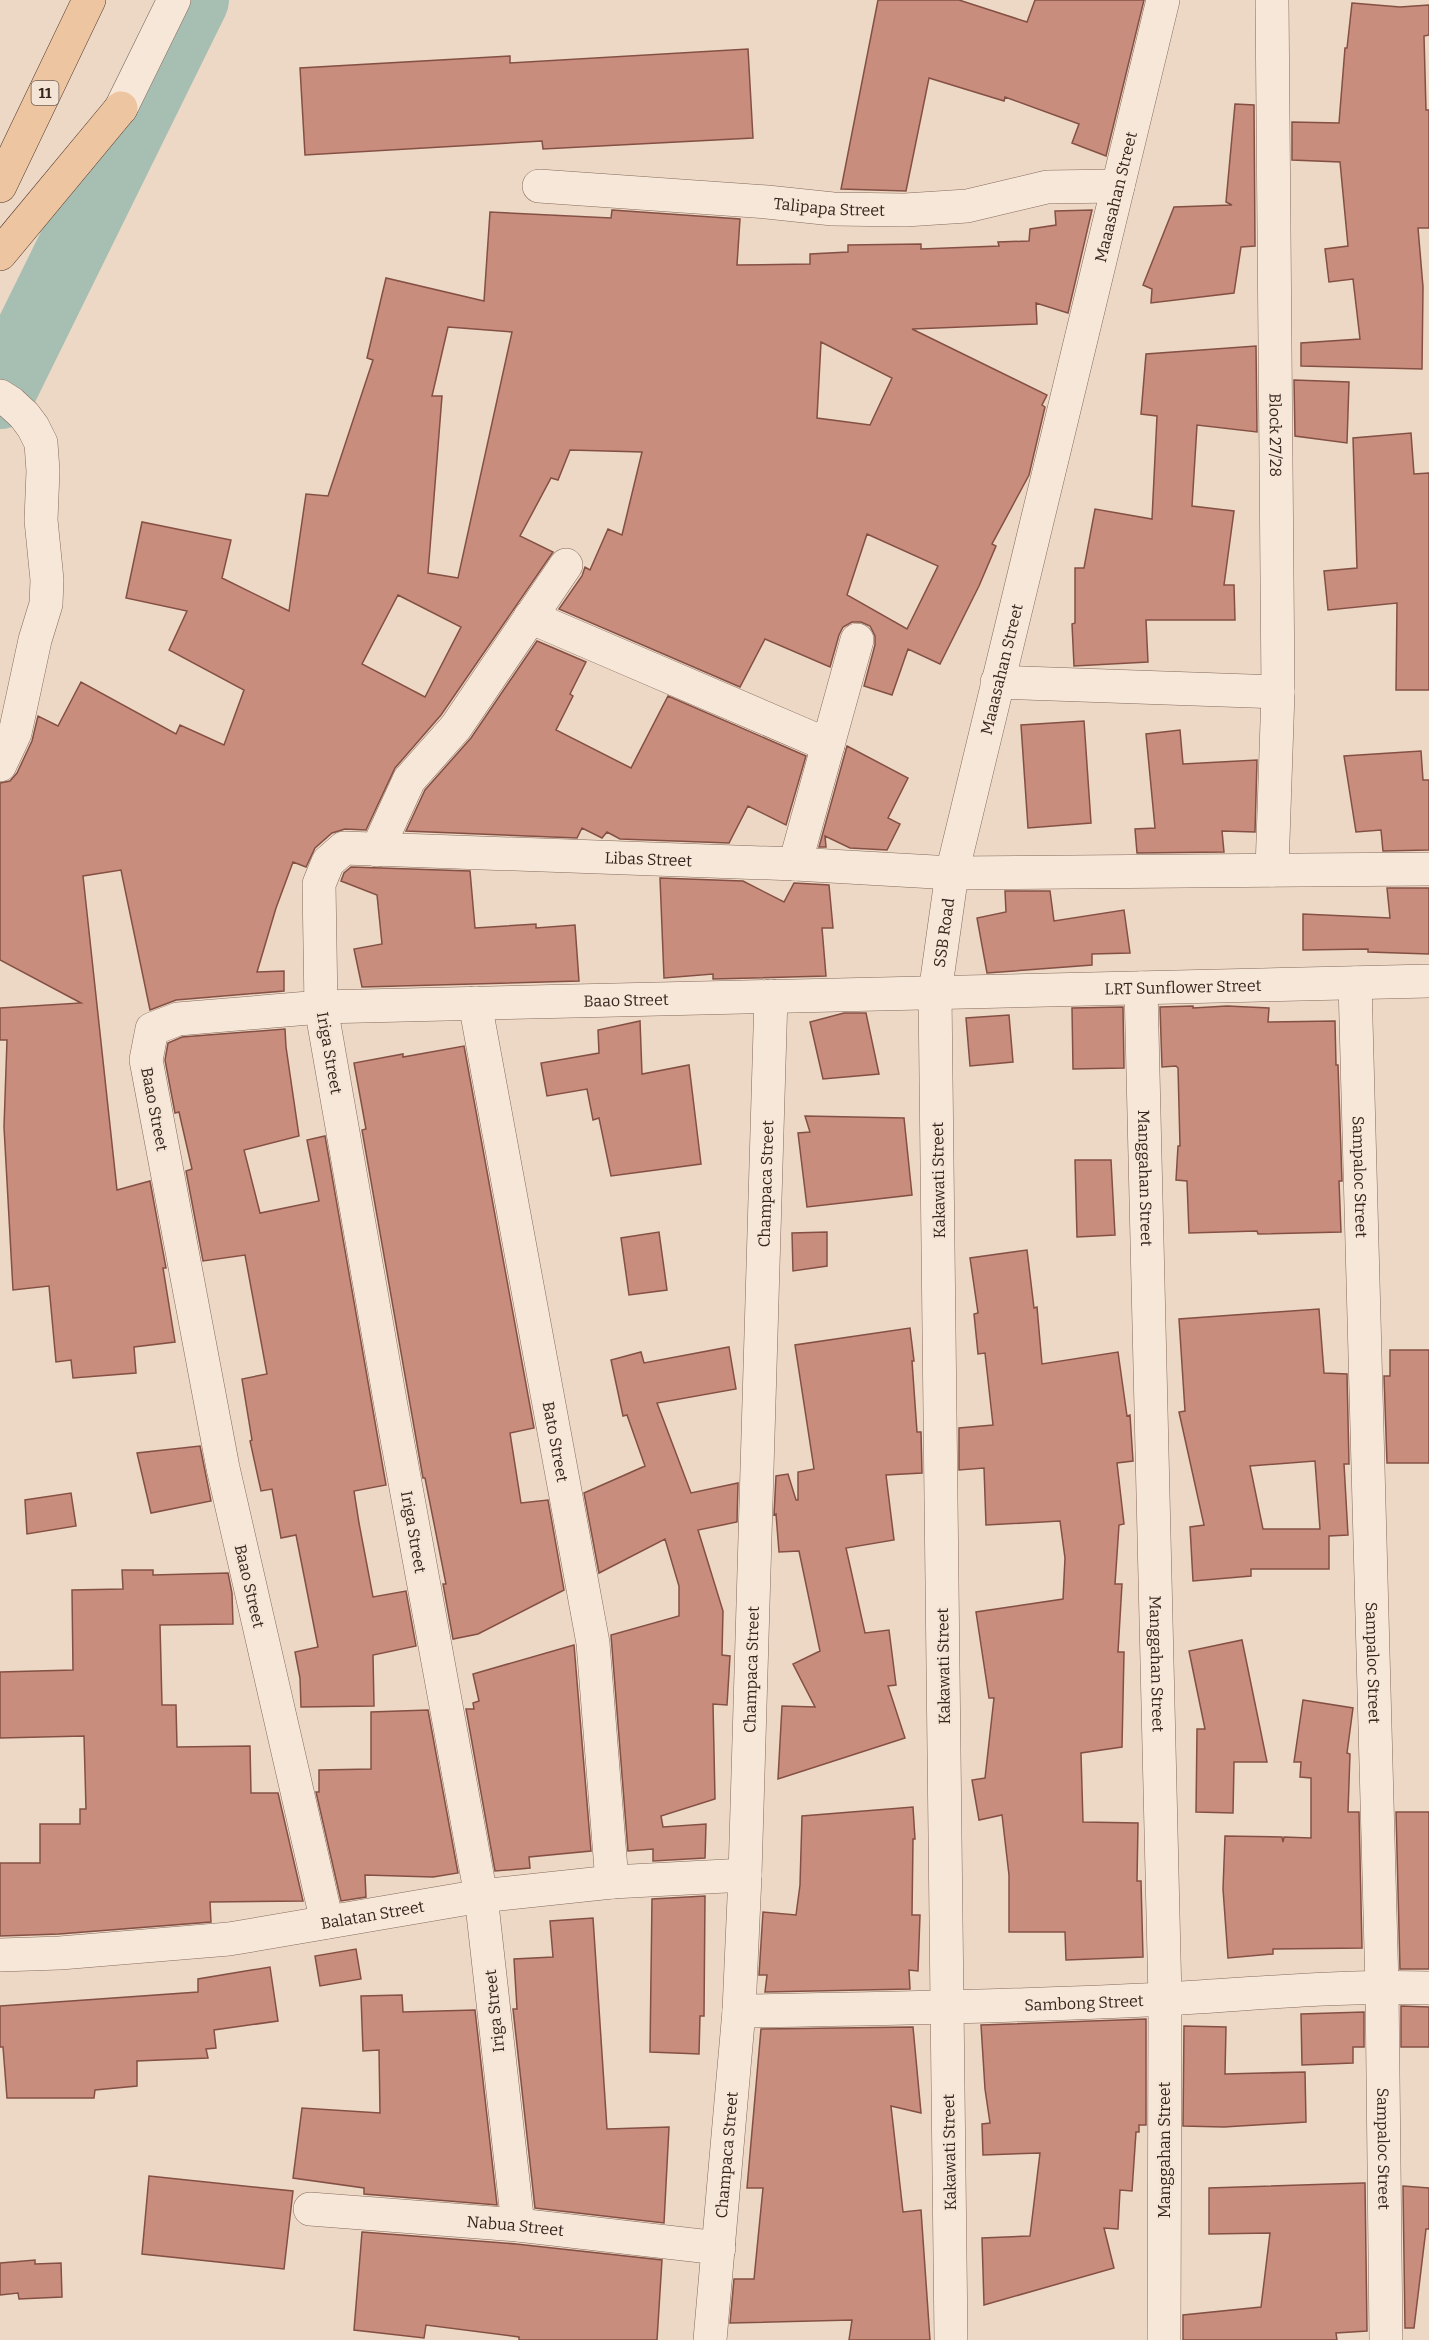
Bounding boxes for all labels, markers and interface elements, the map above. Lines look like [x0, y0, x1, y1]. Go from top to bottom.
road number: 11 [32, 81, 58, 105]
street label: Maaasahan Street [1091, 129, 1141, 264]
street label: Talipapa Street [773, 194, 885, 220]
street label: Block 27/28 [1265, 393, 1285, 477]
street label: Maaasahan Street [977, 602, 1027, 737]
street label: Libas Street [604, 848, 693, 870]
street label: SSB Road [930, 896, 958, 969]
street label: LRT Sunflower Street [1104, 976, 1262, 999]
street label: Baao Street [583, 990, 669, 1011]
street label: Iriga Street [313, 1010, 346, 1096]
street label: Baao Street [137, 1066, 172, 1153]
street label: Manggahan Street [1134, 1109, 1156, 1247]
street label: Sampaloc Street [1349, 1116, 1371, 1238]
street label: Champaca Street [755, 1120, 777, 1248]
street label: Kakawati Street [928, 1121, 949, 1238]
street label: Bato Street [539, 1400, 572, 1484]
street label: Iriga Street [397, 1489, 430, 1575]
street label: Baao Street [231, 1543, 268, 1630]
street label: Manggahan Street [1145, 1595, 1168, 1733]
street label: Sampaloc Street [1362, 1602, 1384, 1724]
street label: Champaca Street [740, 1605, 763, 1733]
street label: Kakawati Street [933, 1607, 954, 1724]
street label: Balatan Street [319, 1897, 426, 1933]
street label: Iriga Street [481, 1968, 508, 2053]
street label: Sambong Street [1024, 1991, 1144, 2015]
street label: Manggahan Street [1155, 2081, 1174, 2218]
street label: Sampaloc Street [1373, 2088, 1394, 2210]
street label: Champaca Street [712, 2090, 742, 2219]
street label: Kakawati Street [939, 2093, 960, 2210]
street label: Nabua Street [466, 2212, 565, 2240]

